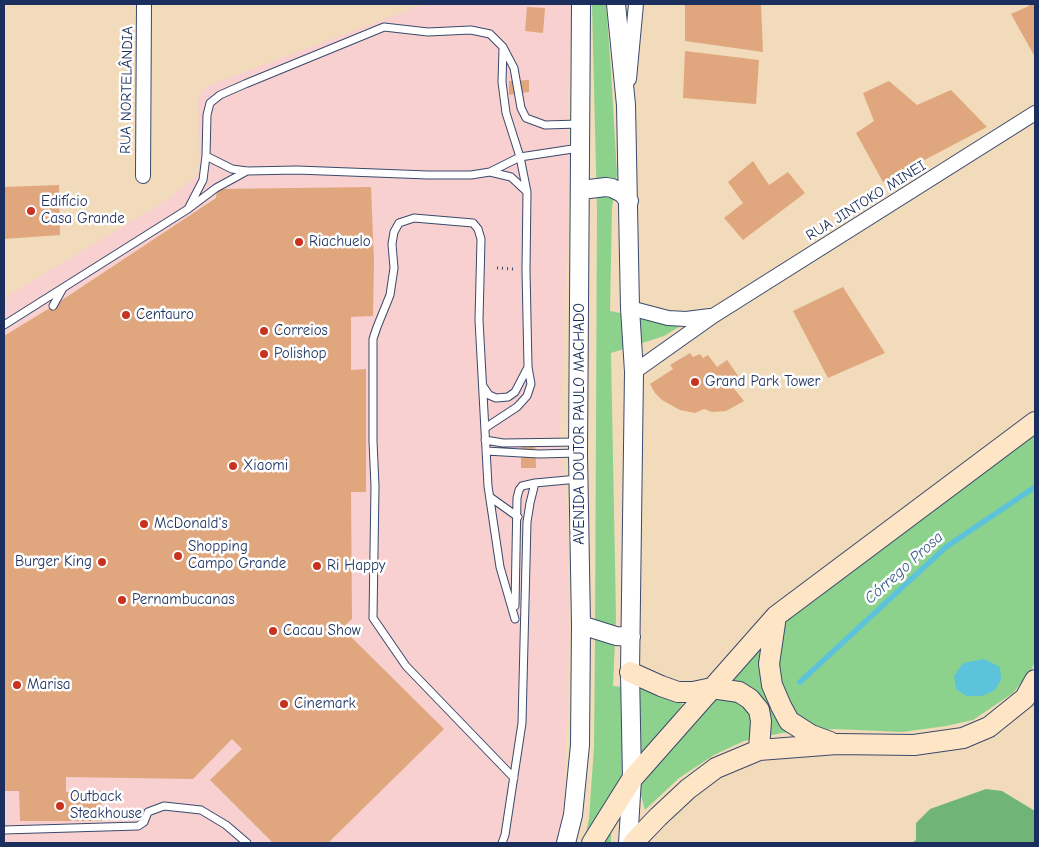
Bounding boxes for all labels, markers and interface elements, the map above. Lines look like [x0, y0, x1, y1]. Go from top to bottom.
street label: RUA NORTELÂNDIA [117, 26, 137, 154]
street label: RUA JINTOKO MINEI [803, 157, 929, 245]
place label: Edifício Casa Grande [41, 193, 125, 228]
marker: Edifício Casa Grande [25, 205, 37, 217]
place label: Riachuelo [309, 233, 371, 251]
marker: Riachuelo [293, 236, 305, 248]
street label: AVENIDA DOUTOR PAULO MACHADO [571, 303, 589, 545]
place label: Centauro [136, 306, 194, 324]
marker: Centauro [120, 309, 132, 321]
place label: Correios [274, 322, 328, 340]
marker: Correios [258, 325, 270, 337]
place label: Polishop [274, 345, 327, 363]
marker: Polishop [258, 348, 270, 360]
place label: Grand Park Tower [705, 373, 821, 391]
marker: Grand Park Tower [689, 376, 701, 388]
place label: Xiaomi [243, 457, 288, 475]
marker: Xiaomi [227, 460, 239, 472]
place label: McDonald's [154, 515, 228, 533]
marker: McDonald's [138, 518, 150, 530]
water label: Córrego Prosa [861, 528, 947, 608]
place label: Shopping Campo Grande [188, 538, 286, 573]
marker: Shopping Campo Grande [172, 550, 184, 562]
place label: Burger King [15, 553, 92, 571]
marker: Burger King [96, 556, 108, 568]
place label: Ri Happy [327, 557, 385, 575]
marker: Ri Happy [311, 560, 323, 572]
place label: Pernambucanas [132, 591, 235, 609]
marker: Pernambucanas [116, 594, 128, 606]
place label: Cacau Show [283, 622, 361, 640]
marker: Cacau Show [267, 625, 279, 637]
place label: Marisa [27, 676, 71, 694]
marker: Marisa [11, 679, 23, 691]
place label: Cinemark [294, 695, 356, 713]
marker: Cinemark [278, 698, 290, 710]
place label: Outback Steakhouse [70, 788, 142, 823]
marker: Outback Steakhouse [54, 800, 66, 812]

